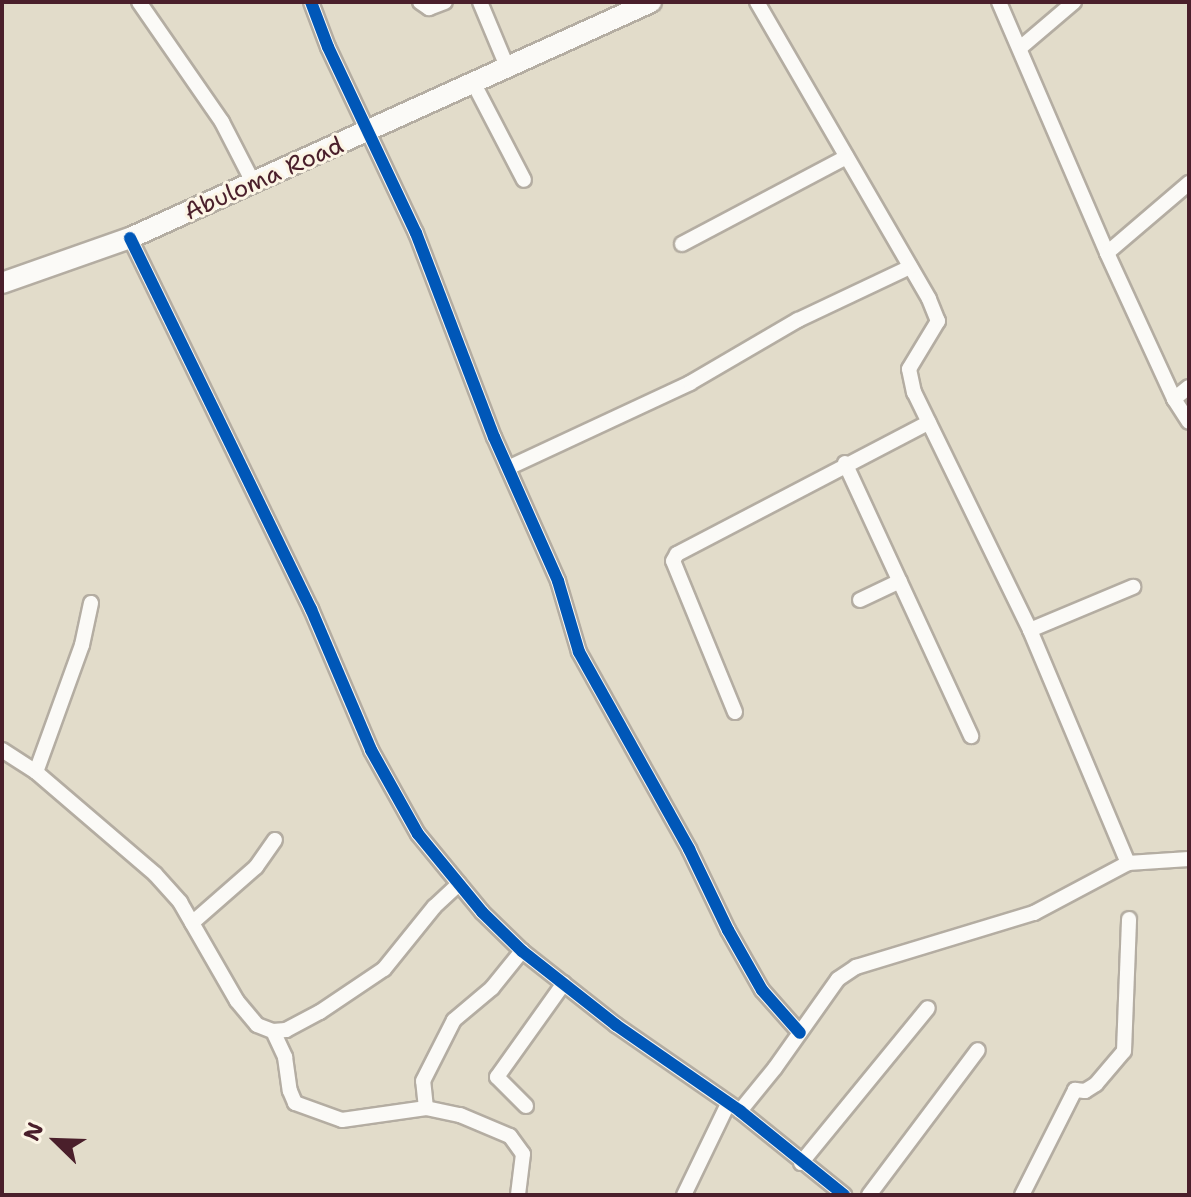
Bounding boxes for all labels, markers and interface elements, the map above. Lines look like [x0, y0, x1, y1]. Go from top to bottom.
street label: Abuloma Road [180, 131, 348, 227]
north arrow [16, 1101, 96, 1181]
text: N [17, 1118, 50, 1145]

